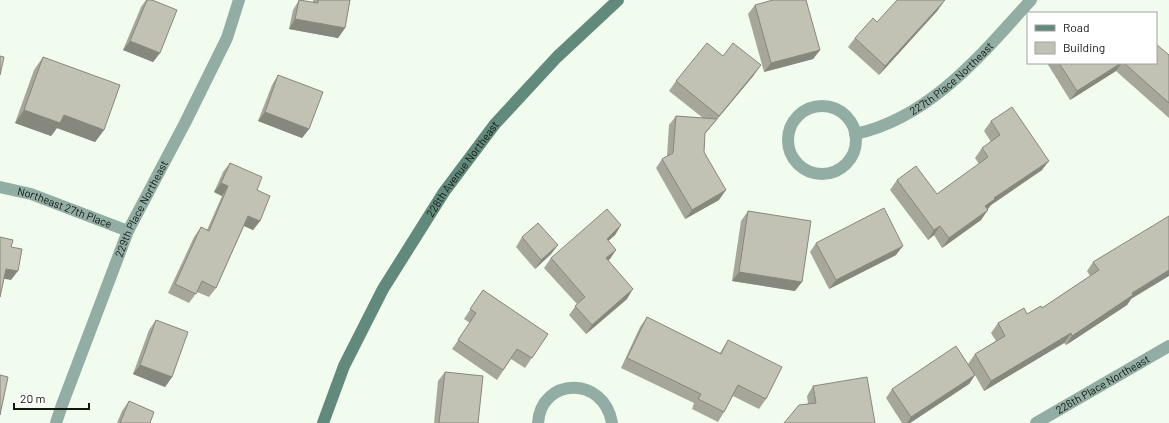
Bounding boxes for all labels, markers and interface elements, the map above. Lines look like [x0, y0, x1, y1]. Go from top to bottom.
legend [1027, 12, 1157, 64]
text: Road [1063, 20, 1090, 34]
street label: 227th Place Northeast [907, 39, 996, 117]
text: Building [1063, 40, 1105, 54]
street label: 228th Avenue Northeast [423, 118, 501, 219]
street label: 229th Place Northeast [112, 158, 170, 259]
street label: Northeast 27th Place [16, 184, 114, 230]
street label: 226th Place Northeast [1053, 352, 1152, 416]
scale bar [14, 385, 89, 411]
text: 20 m [20, 391, 46, 405]

